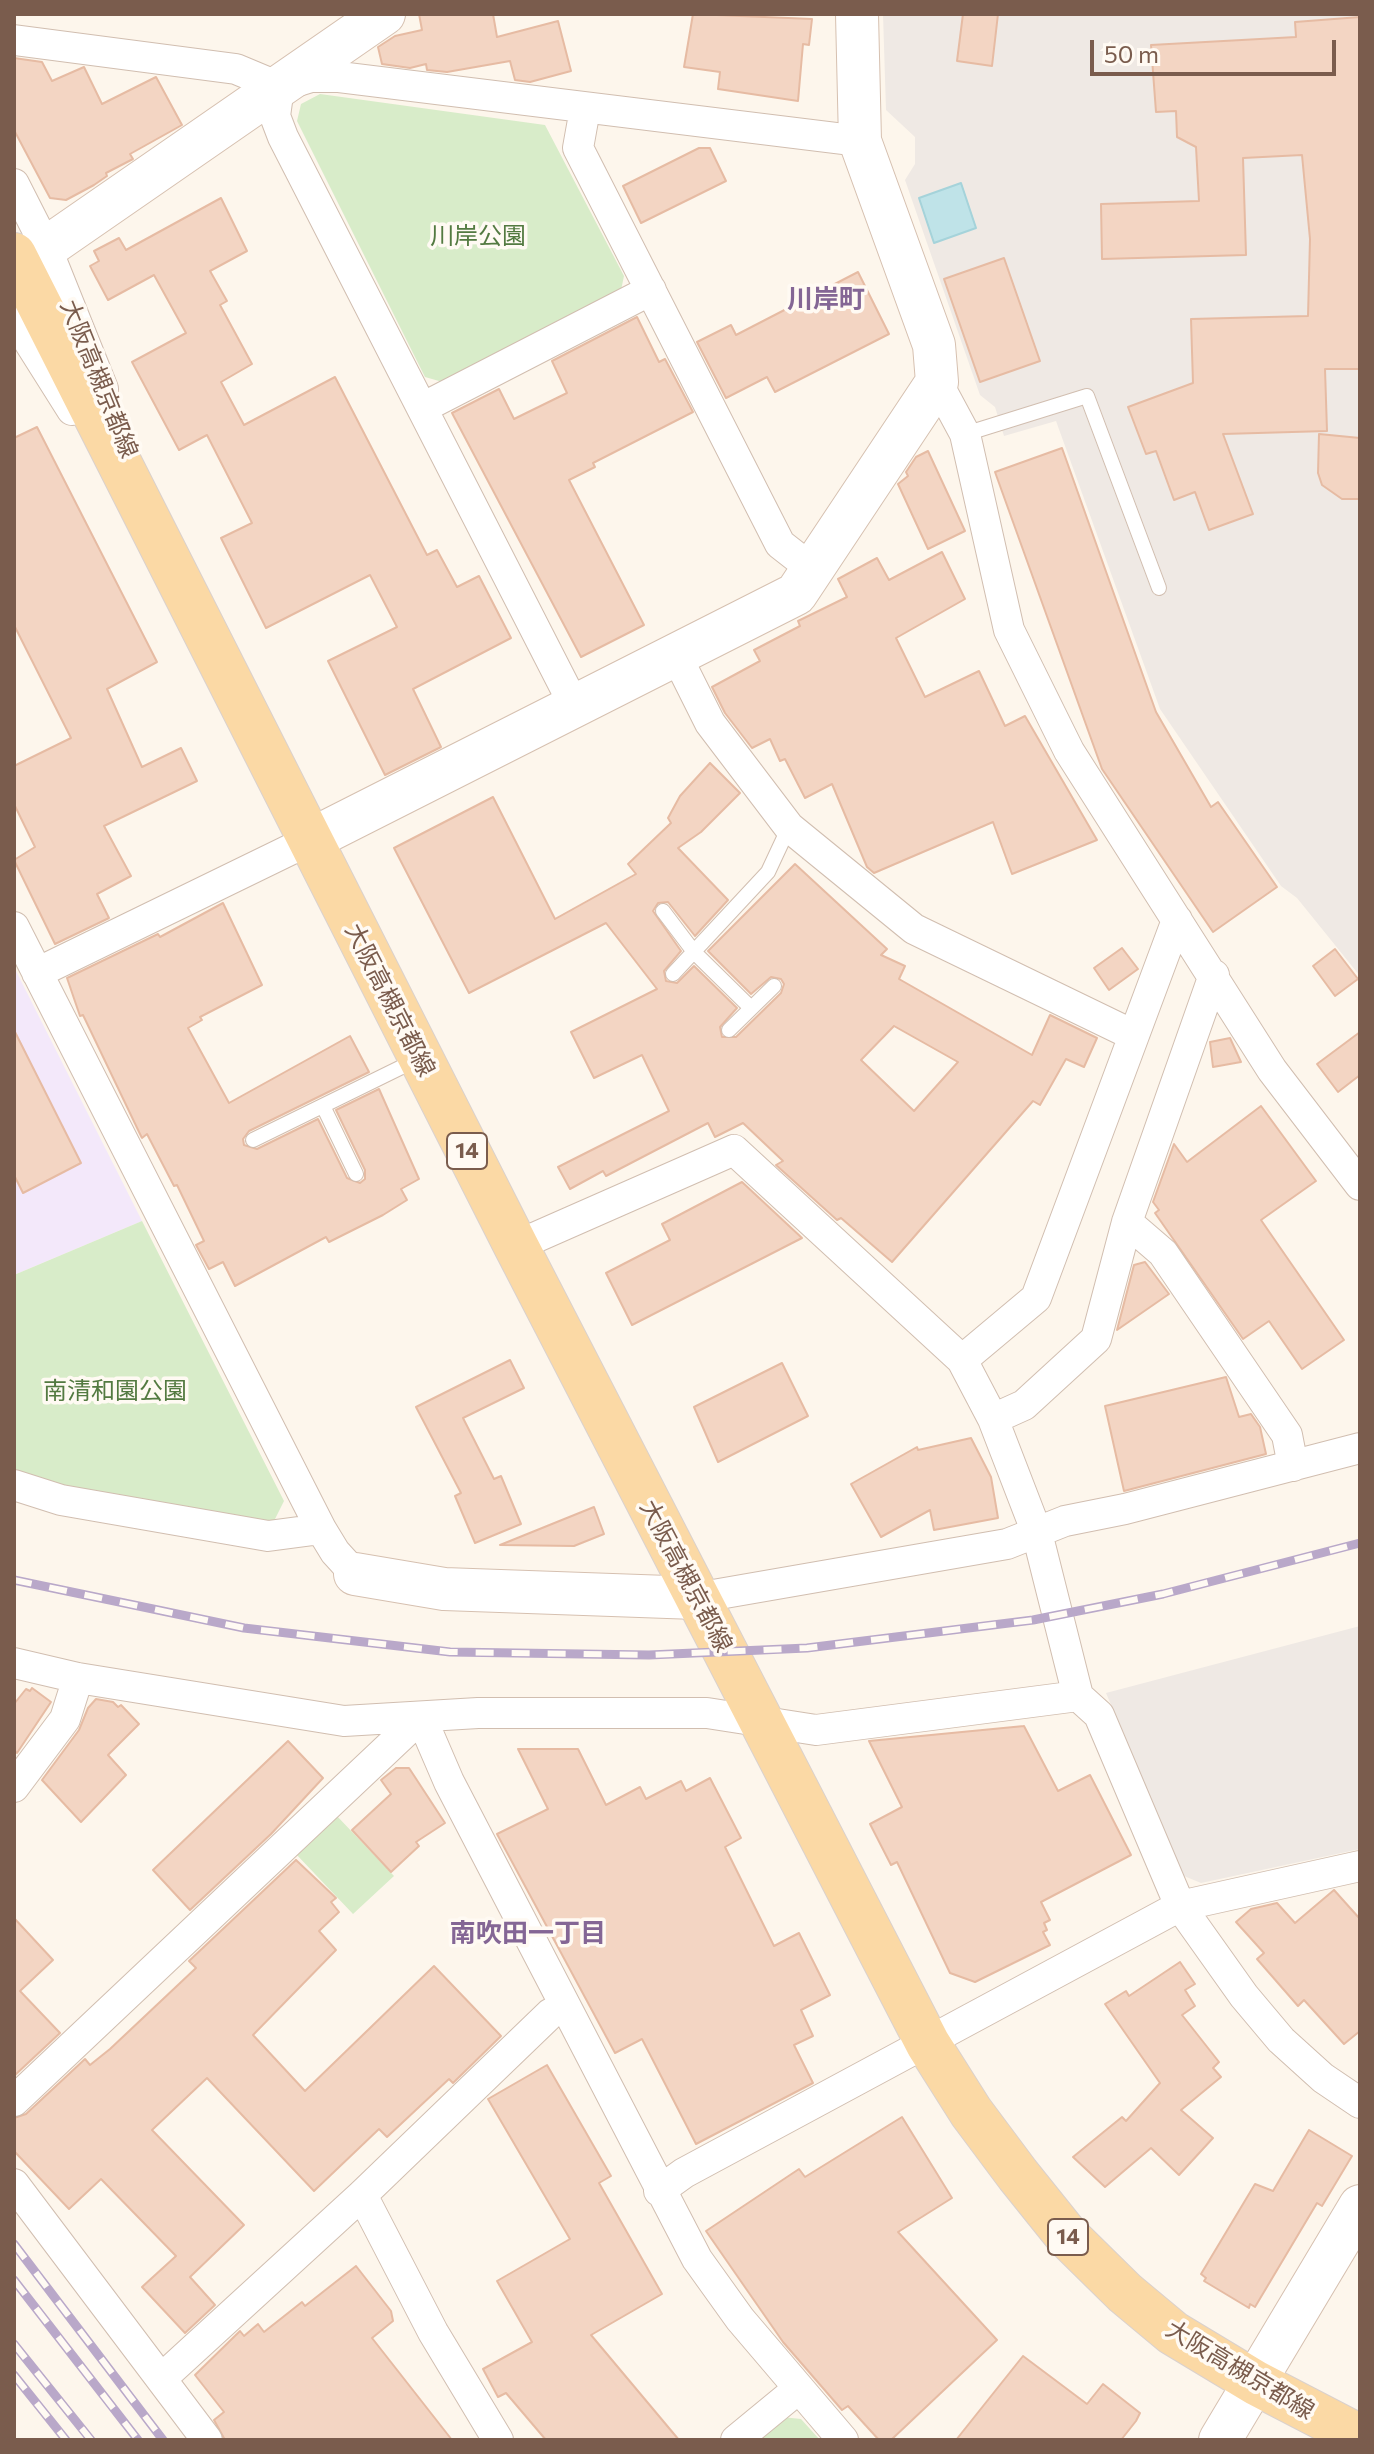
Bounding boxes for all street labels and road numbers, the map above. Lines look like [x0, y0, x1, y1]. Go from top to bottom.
street label: 大阪高槻京都線 [54, 296, 144, 462]
street label: 大阪高槻京都線 [339, 919, 441, 1081]
road number: 14 [447, 1133, 487, 1169]
street label: 大阪高槻京都線 [634, 1495, 738, 1657]
road number: 14 [1048, 2219, 1088, 2255]
street label: 大阪高槻京都線 [1161, 2314, 1319, 2426]

